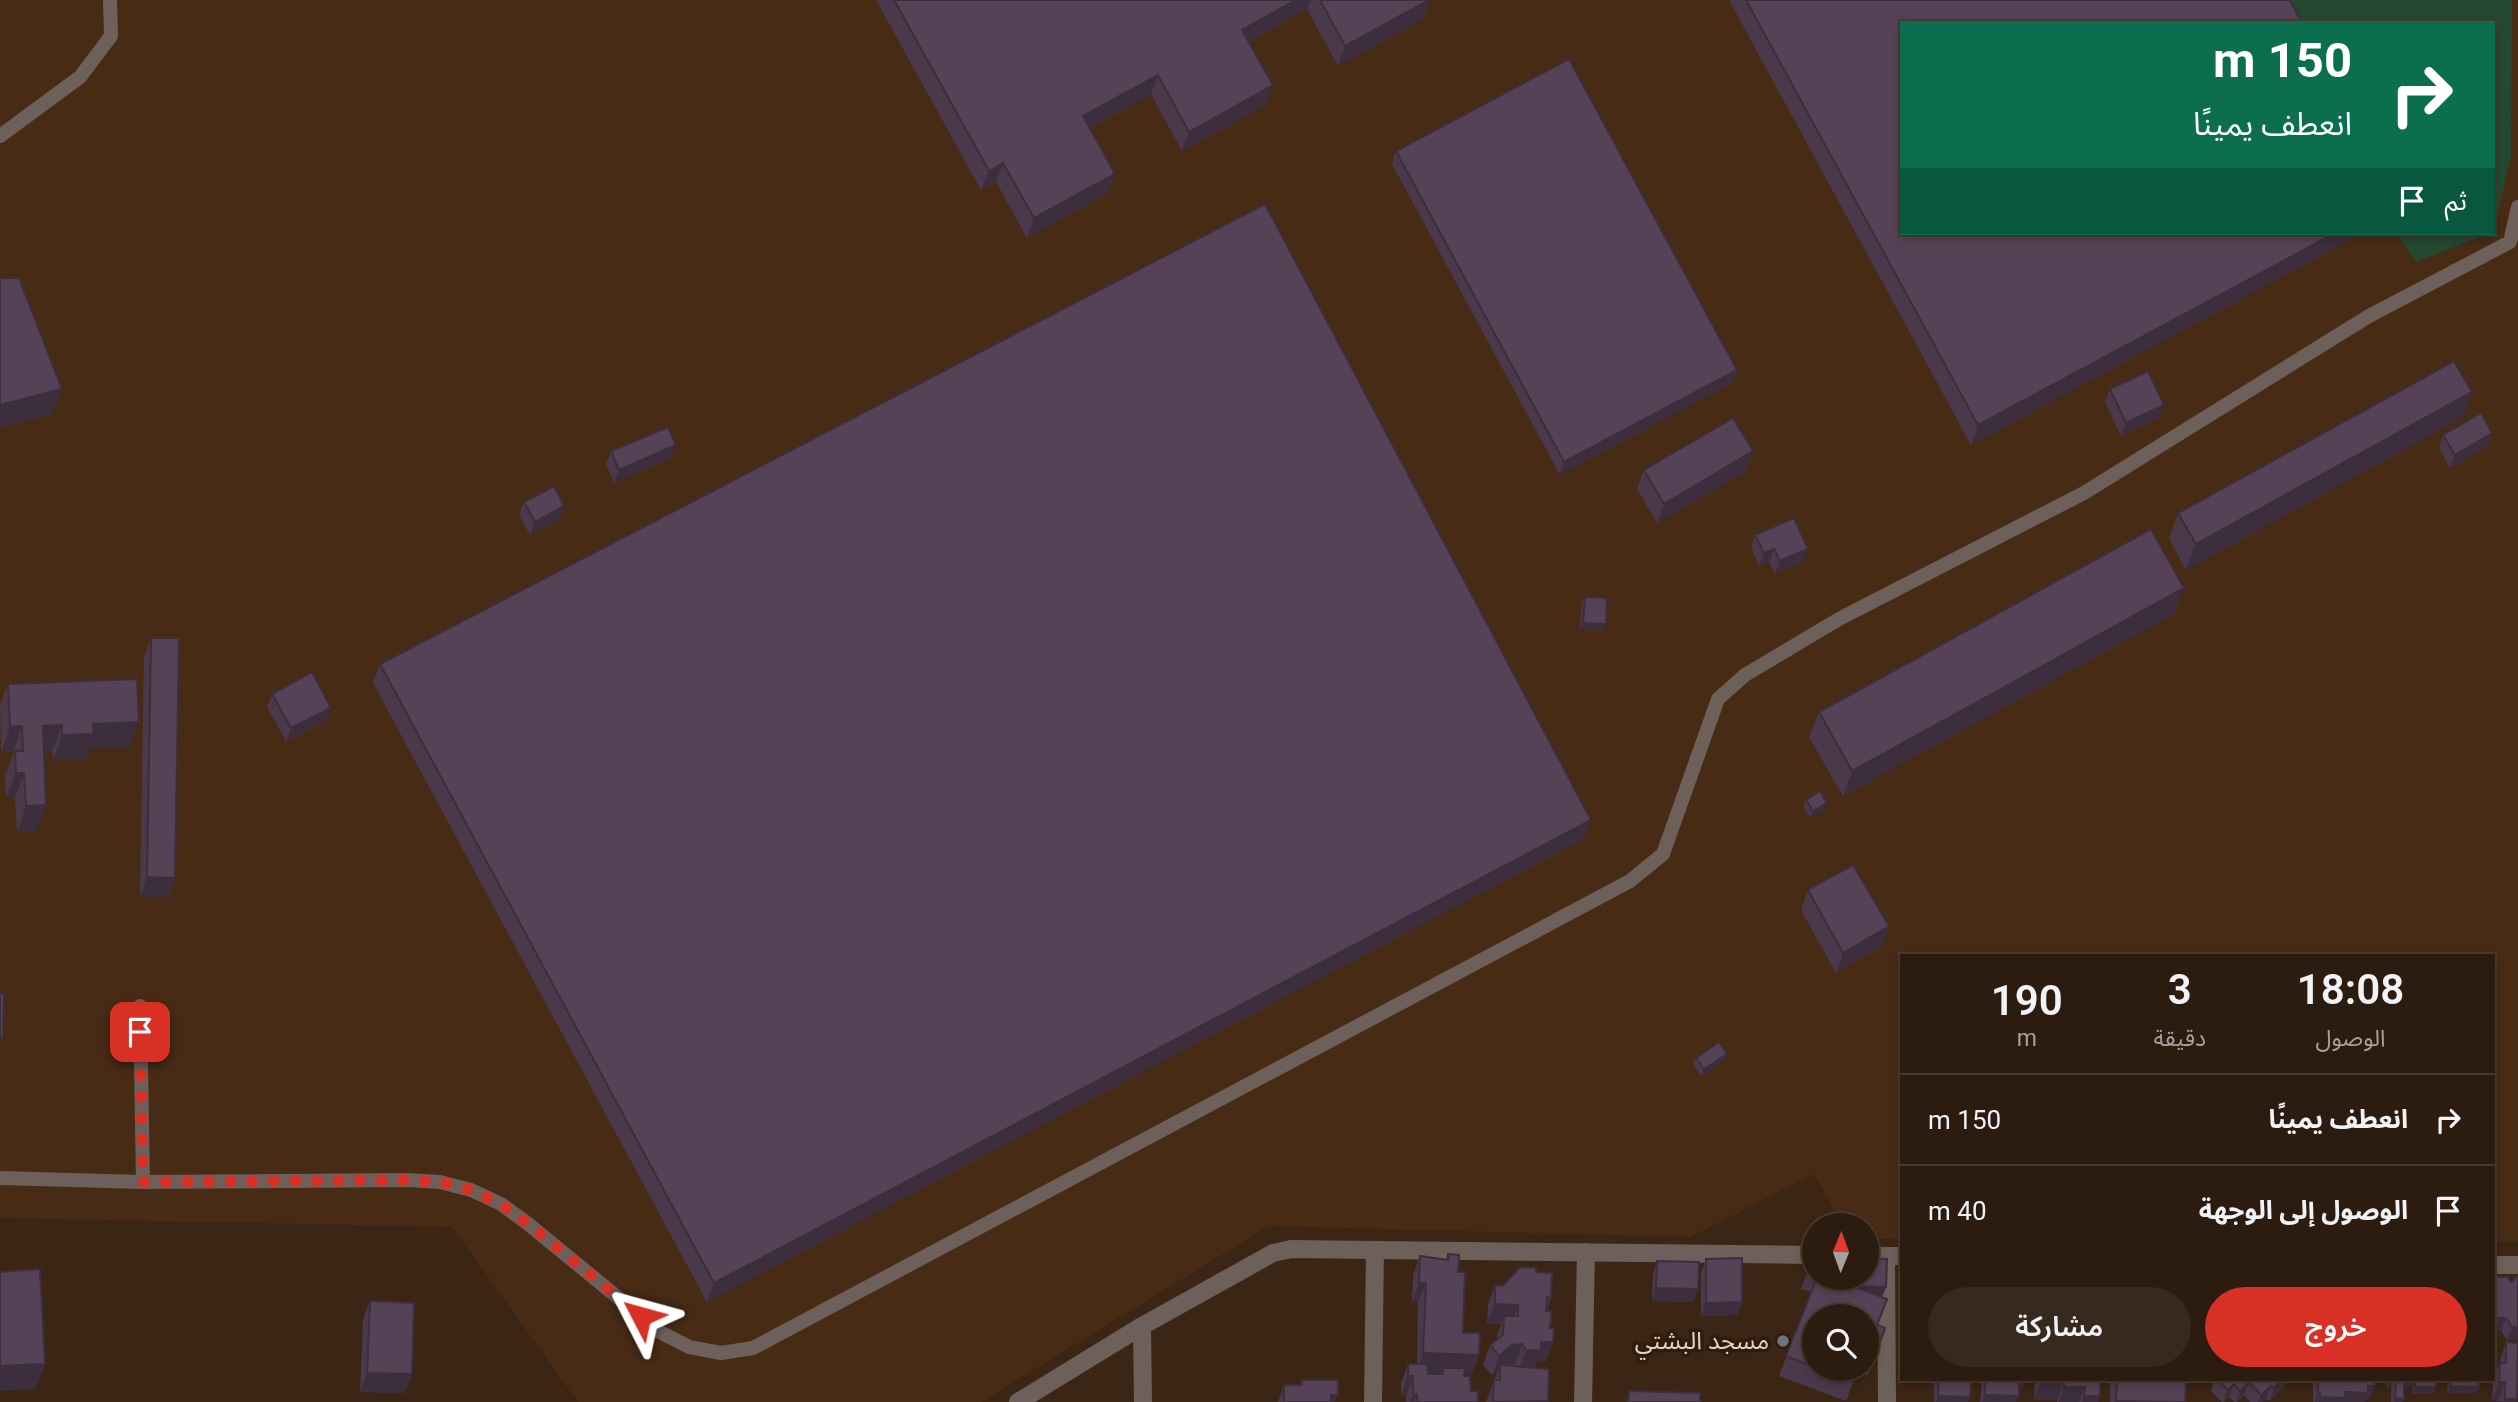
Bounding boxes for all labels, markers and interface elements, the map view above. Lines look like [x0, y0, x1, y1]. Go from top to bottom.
text: 150 m [2213, 32, 2352, 89]
icon: right [2376, 49, 2467, 140]
text: انعطف يمينًا [2193, 105, 2352, 143]
icon: arrive [2393, 182, 2431, 220]
text: ثم [2445, 186, 2467, 216]
text: 3 [2168, 965, 2192, 1014]
text: 18:08 [2297, 965, 2404, 1014]
text: 190 [1991, 976, 2063, 1025]
pin [110, 1002, 170, 1062]
icon: arrive [121, 1013, 159, 1051]
text: m [2017, 1025, 2037, 1052]
text: دقيقة [2154, 1025, 2206, 1052]
text: الوصول [2316, 1025, 2385, 1052]
icon: right [2429, 1101, 2467, 1139]
text: انعطف يمينًا [2269, 1104, 2408, 1134]
text: 150 m [1928, 1105, 2001, 1135]
icon: arrive [2429, 1192, 2467, 1230]
text: الوصول إلى الوجهة [2199, 1195, 2408, 1225]
text: 40 m [1928, 1196, 1987, 1226]
north arrow [1802, 1213, 1880, 1290]
map controls [1802, 1213, 1879, 1381]
position arrow [604, 1279, 678, 1353]
button: مشاركة [1928, 1287, 2191, 1367]
button: خروج [2205, 1287, 2467, 1367]
button: search [1802, 1304, 1879, 1381]
place label: مسجد البشتي [1635, 1327, 1769, 1360]
marker: مسجد البشتي [1775, 1333, 1791, 1349]

